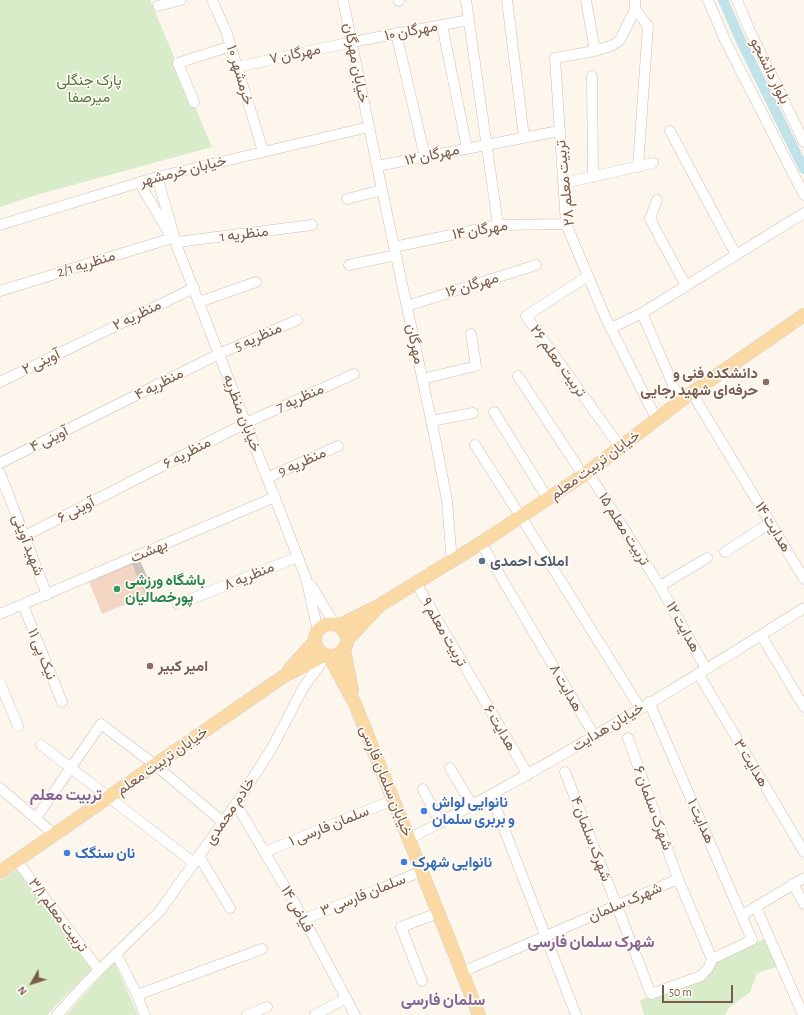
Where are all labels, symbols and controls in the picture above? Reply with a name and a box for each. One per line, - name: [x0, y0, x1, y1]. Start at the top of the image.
- street label: مهرگان ۱۰: [383, 17, 439, 45]
- street label: خیابان مهرگان: [339, 22, 373, 104]
- street label: بلوار دانشجو: [746, 35, 794, 107]
- street label: مهرگان ۷: [268, 40, 322, 68]
- street label: خرمشهر ۱۰: [222, 43, 258, 107]
- park label: پارک جنگلی میرصفا: [56, 71, 122, 106]
- street label: تربیت معلم ۲۸: [552, 139, 578, 227]
- street label: مهرگان ۱۲: [403, 140, 461, 170]
- street label: خیابان خرمشهر: [138, 152, 228, 190]
- street label: مهرگان ۱۴: [451, 216, 509, 244]
- street label: منظریه 1: [219, 222, 269, 246]
- street label: منظریه 2/1: [55, 247, 117, 281]
- street label: مهرگان ۱۶: [443, 268, 501, 302]
- street label: منظریه ۲: [110, 296, 164, 334]
- street label: منظریه 5: [231, 319, 285, 355]
- street label: تربیت معلم ۲۶: [526, 321, 590, 401]
- street label: مهرگان: [402, 322, 428, 366]
- street label: آوینی ۲: [19, 345, 63, 379]
- street label: منظریه ۴: [132, 364, 186, 404]
- place label: دانشکده فنی و حرفه‌ای شهید رجایی: [640, 364, 758, 399]
- street label: خیابان منظریه: [219, 372, 265, 454]
- marker: دانشکده فنی و حرفه‌ای شهید رجایی: [761, 377, 771, 387]
- street label: منظریه 7: [273, 380, 327, 416]
- street label: آوینی ۴: [27, 422, 71, 456]
- street label: خیابان تربیت معلم: [546, 426, 644, 504]
- street label: منظریه ۶: [160, 433, 214, 473]
- street label: منظریه 9: [275, 443, 329, 481]
- street label: تربیت معلم ۱۵: [594, 489, 654, 569]
- street label: آوینی ۶: [54, 493, 98, 527]
- street label: هدایت ۱۴: [751, 498, 795, 556]
- street label: شهید آوینی: [8, 512, 48, 578]
- street label: بهشت: [128, 535, 170, 567]
- place label: املاک احمدی: [490, 552, 569, 570]
- marker: املاک احمدی: [477, 556, 487, 566]
- street label: منظریه ۸: [221, 558, 277, 594]
- place label: باشگاه ورزشی پورخصالیان: [125, 571, 205, 606]
- marker: باشگاه ورزشی پورخصالیان: [112, 584, 122, 594]
- street label: تربیت معلم ۹: [417, 594, 471, 670]
- street label: هدایت ۱۲: [662, 599, 704, 655]
- street label: نیک پی ۱۱: [24, 626, 60, 682]
- place label: امیر کبیر: [158, 657, 208, 675]
- marker: امیر کبیر: [145, 661, 155, 671]
- street label: هدایت ۸: [545, 661, 587, 715]
- street label: خیابان هدایت: [569, 698, 647, 756]
- street label: هدایت ۶: [480, 702, 520, 754]
- street label: خیابان تربیت معلم: [113, 723, 211, 799]
- street label: خیابان سلمان فارسی: [355, 723, 417, 839]
- street label: هدایت ۳: [730, 736, 772, 790]
- street label: شهرک سلمان ۶: [629, 763, 677, 853]
- street label: خادم محمدی: [201, 774, 259, 848]
- district label: تربیت معلم: [30, 785, 102, 805]
- place label: نانوایی لواش و بربری سلمان: [432, 793, 515, 828]
- street label: شهرک سلمان ۴: [567, 794, 615, 884]
- street label: هدایت ۱: [683, 796, 719, 846]
- street label: سلمان فارسی ۱: [286, 802, 372, 850]
- marker: نانوایی لواش و بربری سلمان: [419, 806, 429, 816]
- place label: نان سنگک: [75, 844, 135, 862]
- marker: نان سنگک: [62, 848, 72, 858]
- place label: نانوایی شهرک: [412, 853, 492, 871]
- marker: نانوایی شهرک: [399, 857, 409, 867]
- street label: سلمان فارسی ۳: [318, 870, 408, 920]
- street label: تربیت معلم ۳/۱: [24, 874, 92, 956]
- street label: شهرک سلمان: [585, 878, 665, 926]
- street label: فیاض ۱۴: [277, 883, 317, 935]
- district label: شهرک سلمان فارسی: [527, 932, 655, 952]
- north arrow: [12, 963, 52, 1003]
- scale bar: [664, 977, 735, 1003]
- text: N: [16, 984, 29, 997]
- text: 50 m: [669, 986, 692, 998]
- district label: سلمان فارسی: [401, 990, 485, 1010]

